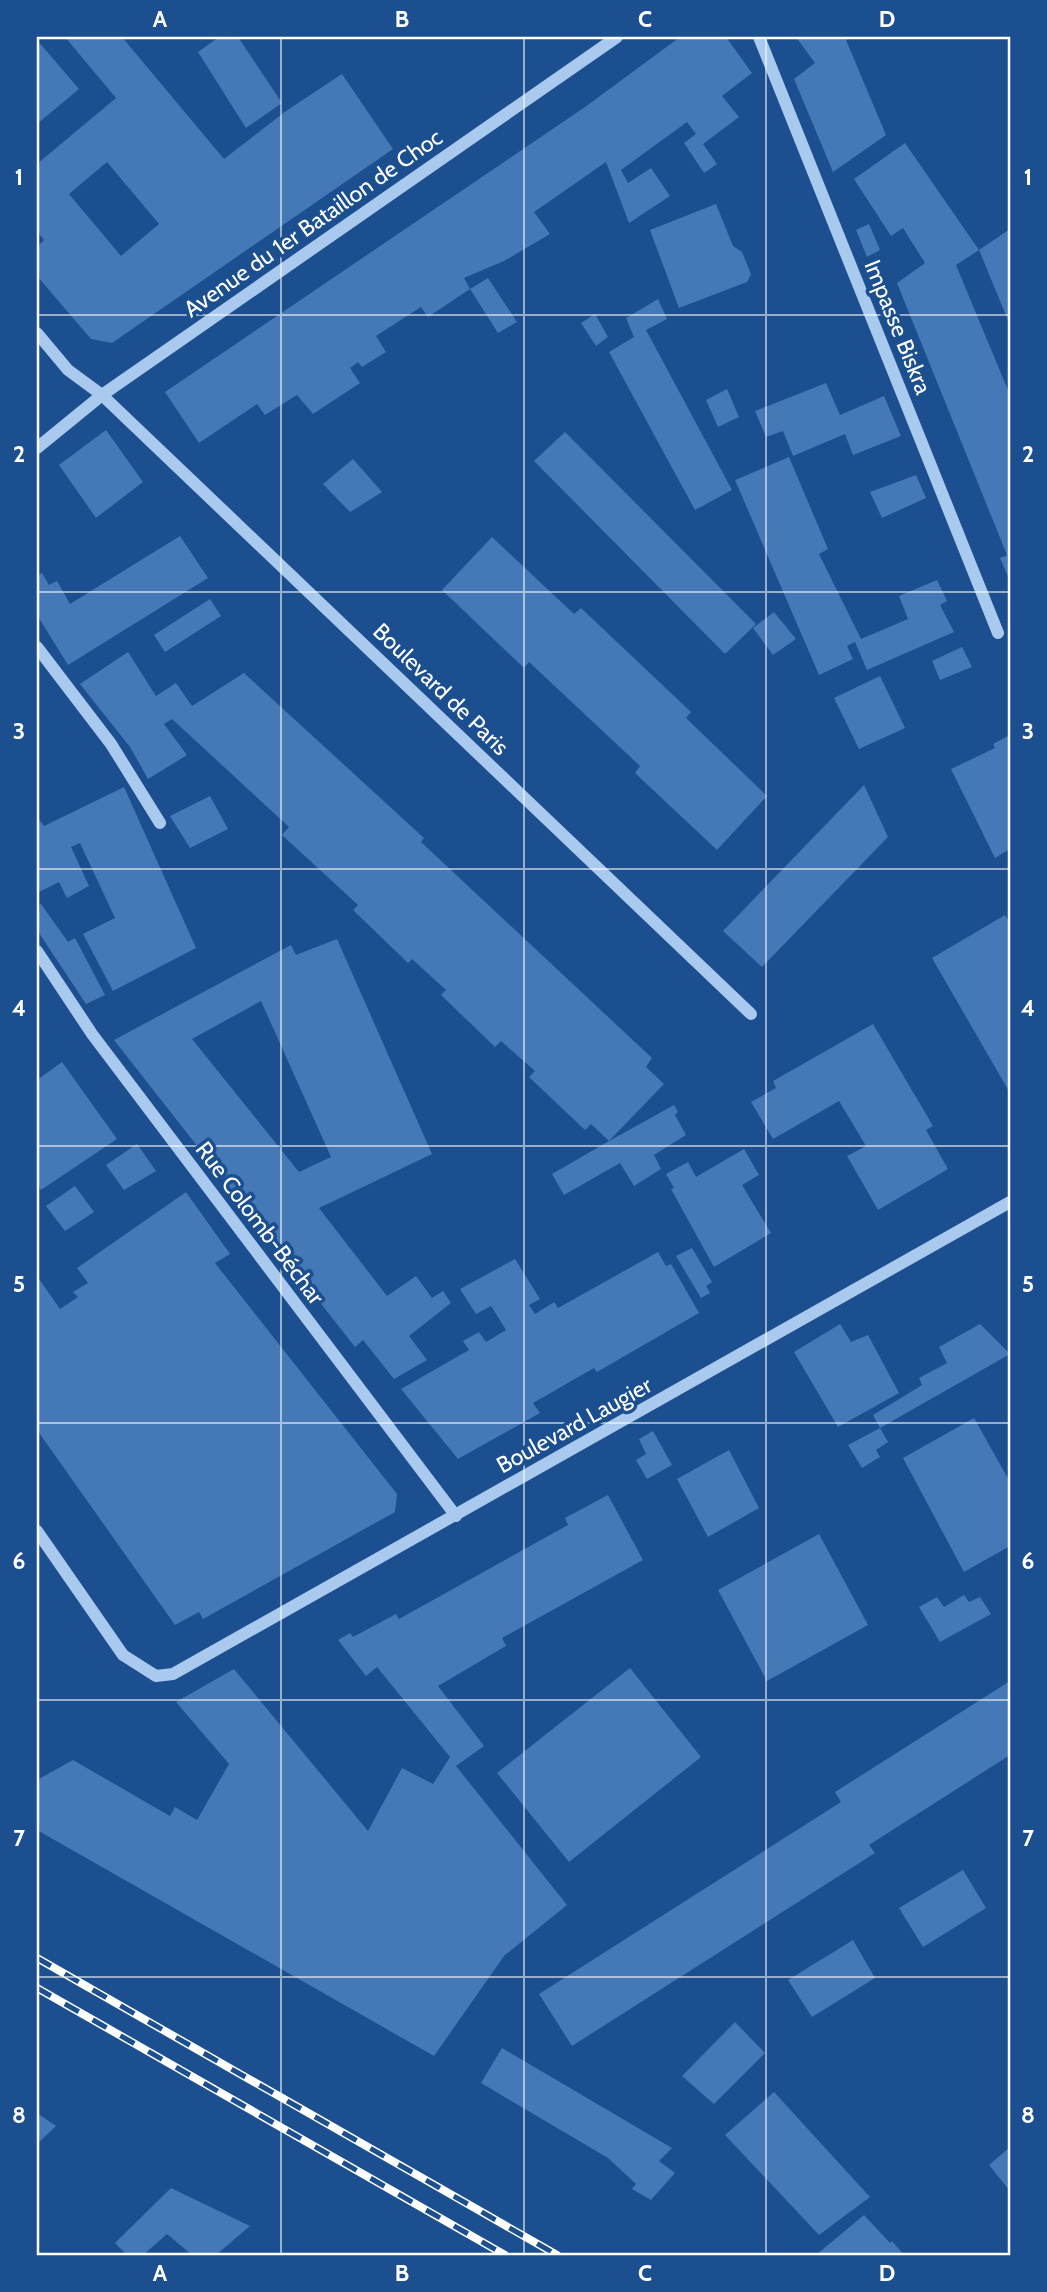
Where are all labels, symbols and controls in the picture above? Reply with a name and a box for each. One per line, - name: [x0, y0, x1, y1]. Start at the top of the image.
- text: A: [153, 5, 168, 33]
- text: B: [395, 5, 409, 33]
- text: C: [638, 5, 652, 33]
- text: D: [879, 5, 895, 33]
- street label: Avenue du 1er Bataillon de Choc: [178, 123, 448, 323]
- text: 1: [15, 163, 23, 191]
- text: 1: [1024, 163, 1032, 191]
- street label: Impasse Biskra: [858, 256, 938, 398]
- text: 2: [13, 440, 25, 468]
- text: 2: [1022, 440, 1034, 468]
- street label: Boulevard de Paris: [367, 617, 515, 761]
- text: 3: [13, 717, 25, 745]
- text: 3: [1022, 717, 1034, 745]
- text: 4: [12, 994, 26, 1022]
- text: 4: [1021, 994, 1035, 1022]
- street label: Rue Colomb-Béchar: [190, 1136, 331, 1310]
- text: 5: [13, 1270, 25, 1298]
- text: 5: [1022, 1270, 1034, 1298]
- street label: Boulevard Laugier: [492, 1370, 657, 1479]
- text: 6: [13, 1547, 25, 1575]
- text: 6: [1022, 1547, 1034, 1575]
- text: 7: [13, 1824, 25, 1852]
- text: 7: [1022, 1824, 1034, 1852]
- text: 8: [12, 2101, 26, 2129]
- text: 8: [1021, 2101, 1035, 2129]
- text: A: [153, 2259, 168, 2287]
- text: B: [395, 2259, 409, 2287]
- text: C: [638, 2259, 652, 2287]
- text: D: [879, 2259, 895, 2287]

